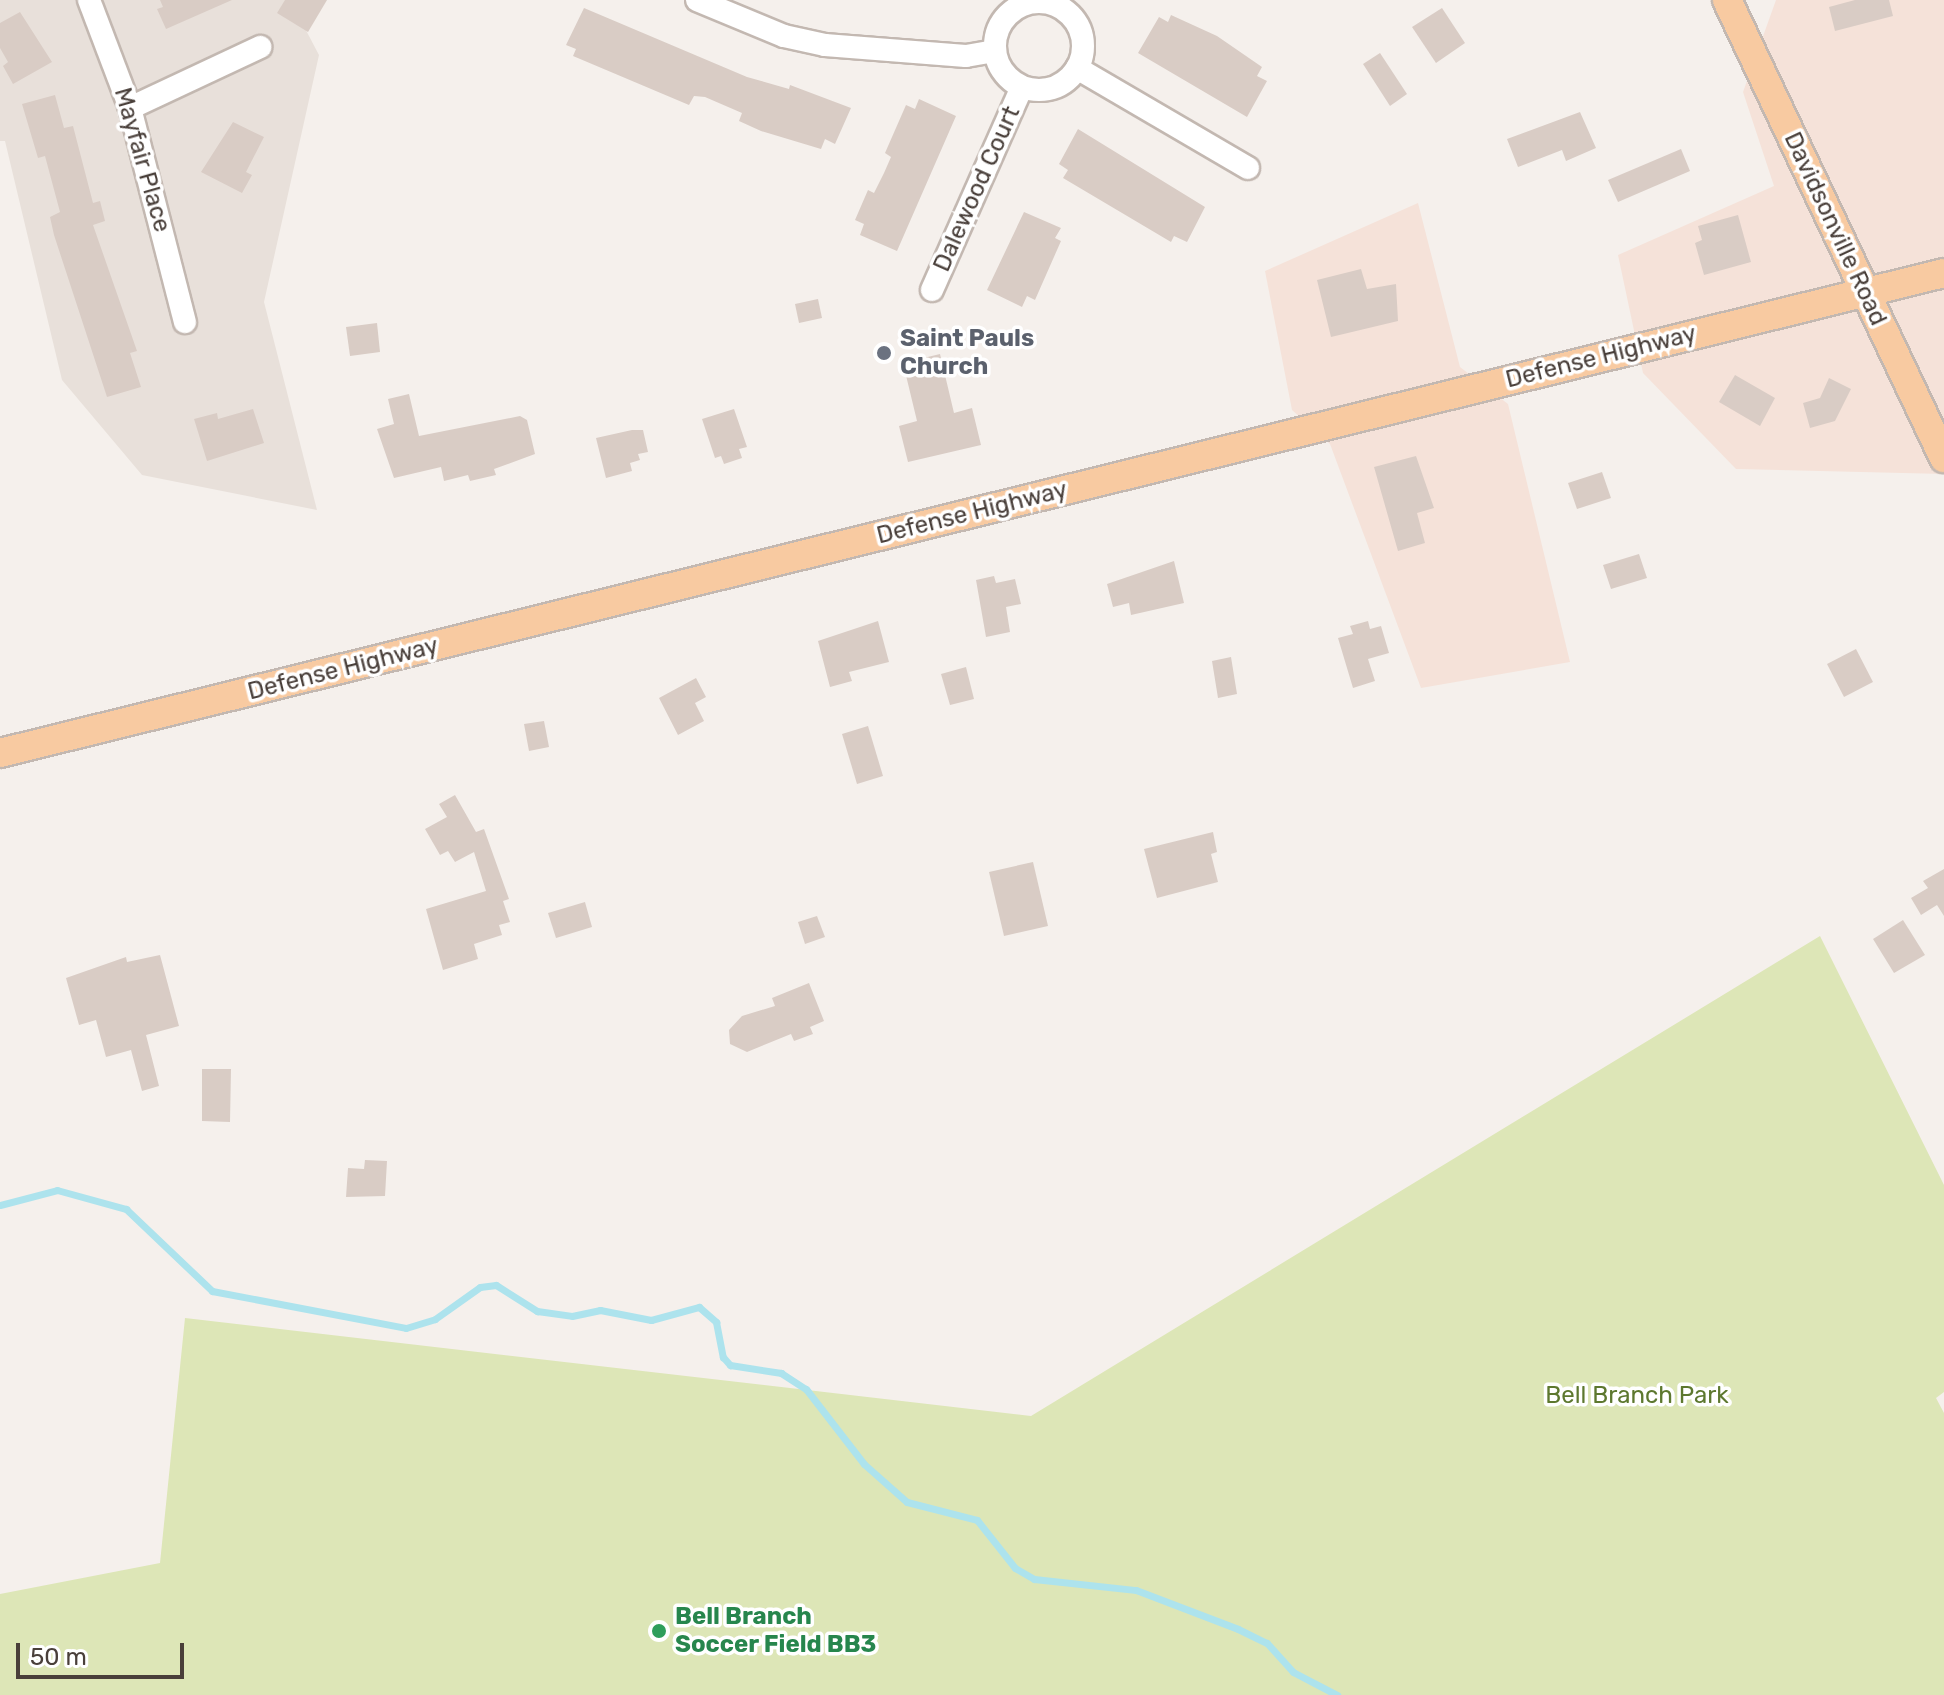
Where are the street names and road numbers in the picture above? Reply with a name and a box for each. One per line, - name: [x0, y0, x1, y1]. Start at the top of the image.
- street label: Mayfair Place: [108, 84, 176, 236]
- street label: Dalewood Court: [928, 102, 1026, 276]
- street label: Davidsonville Road: [1778, 128, 1892, 330]
- street label: Defense Highway: [1503, 319, 1699, 395]
- street label: Defense Highway: [874, 475, 1070, 551]
- street label: Defense Highway: [245, 631, 441, 707]

